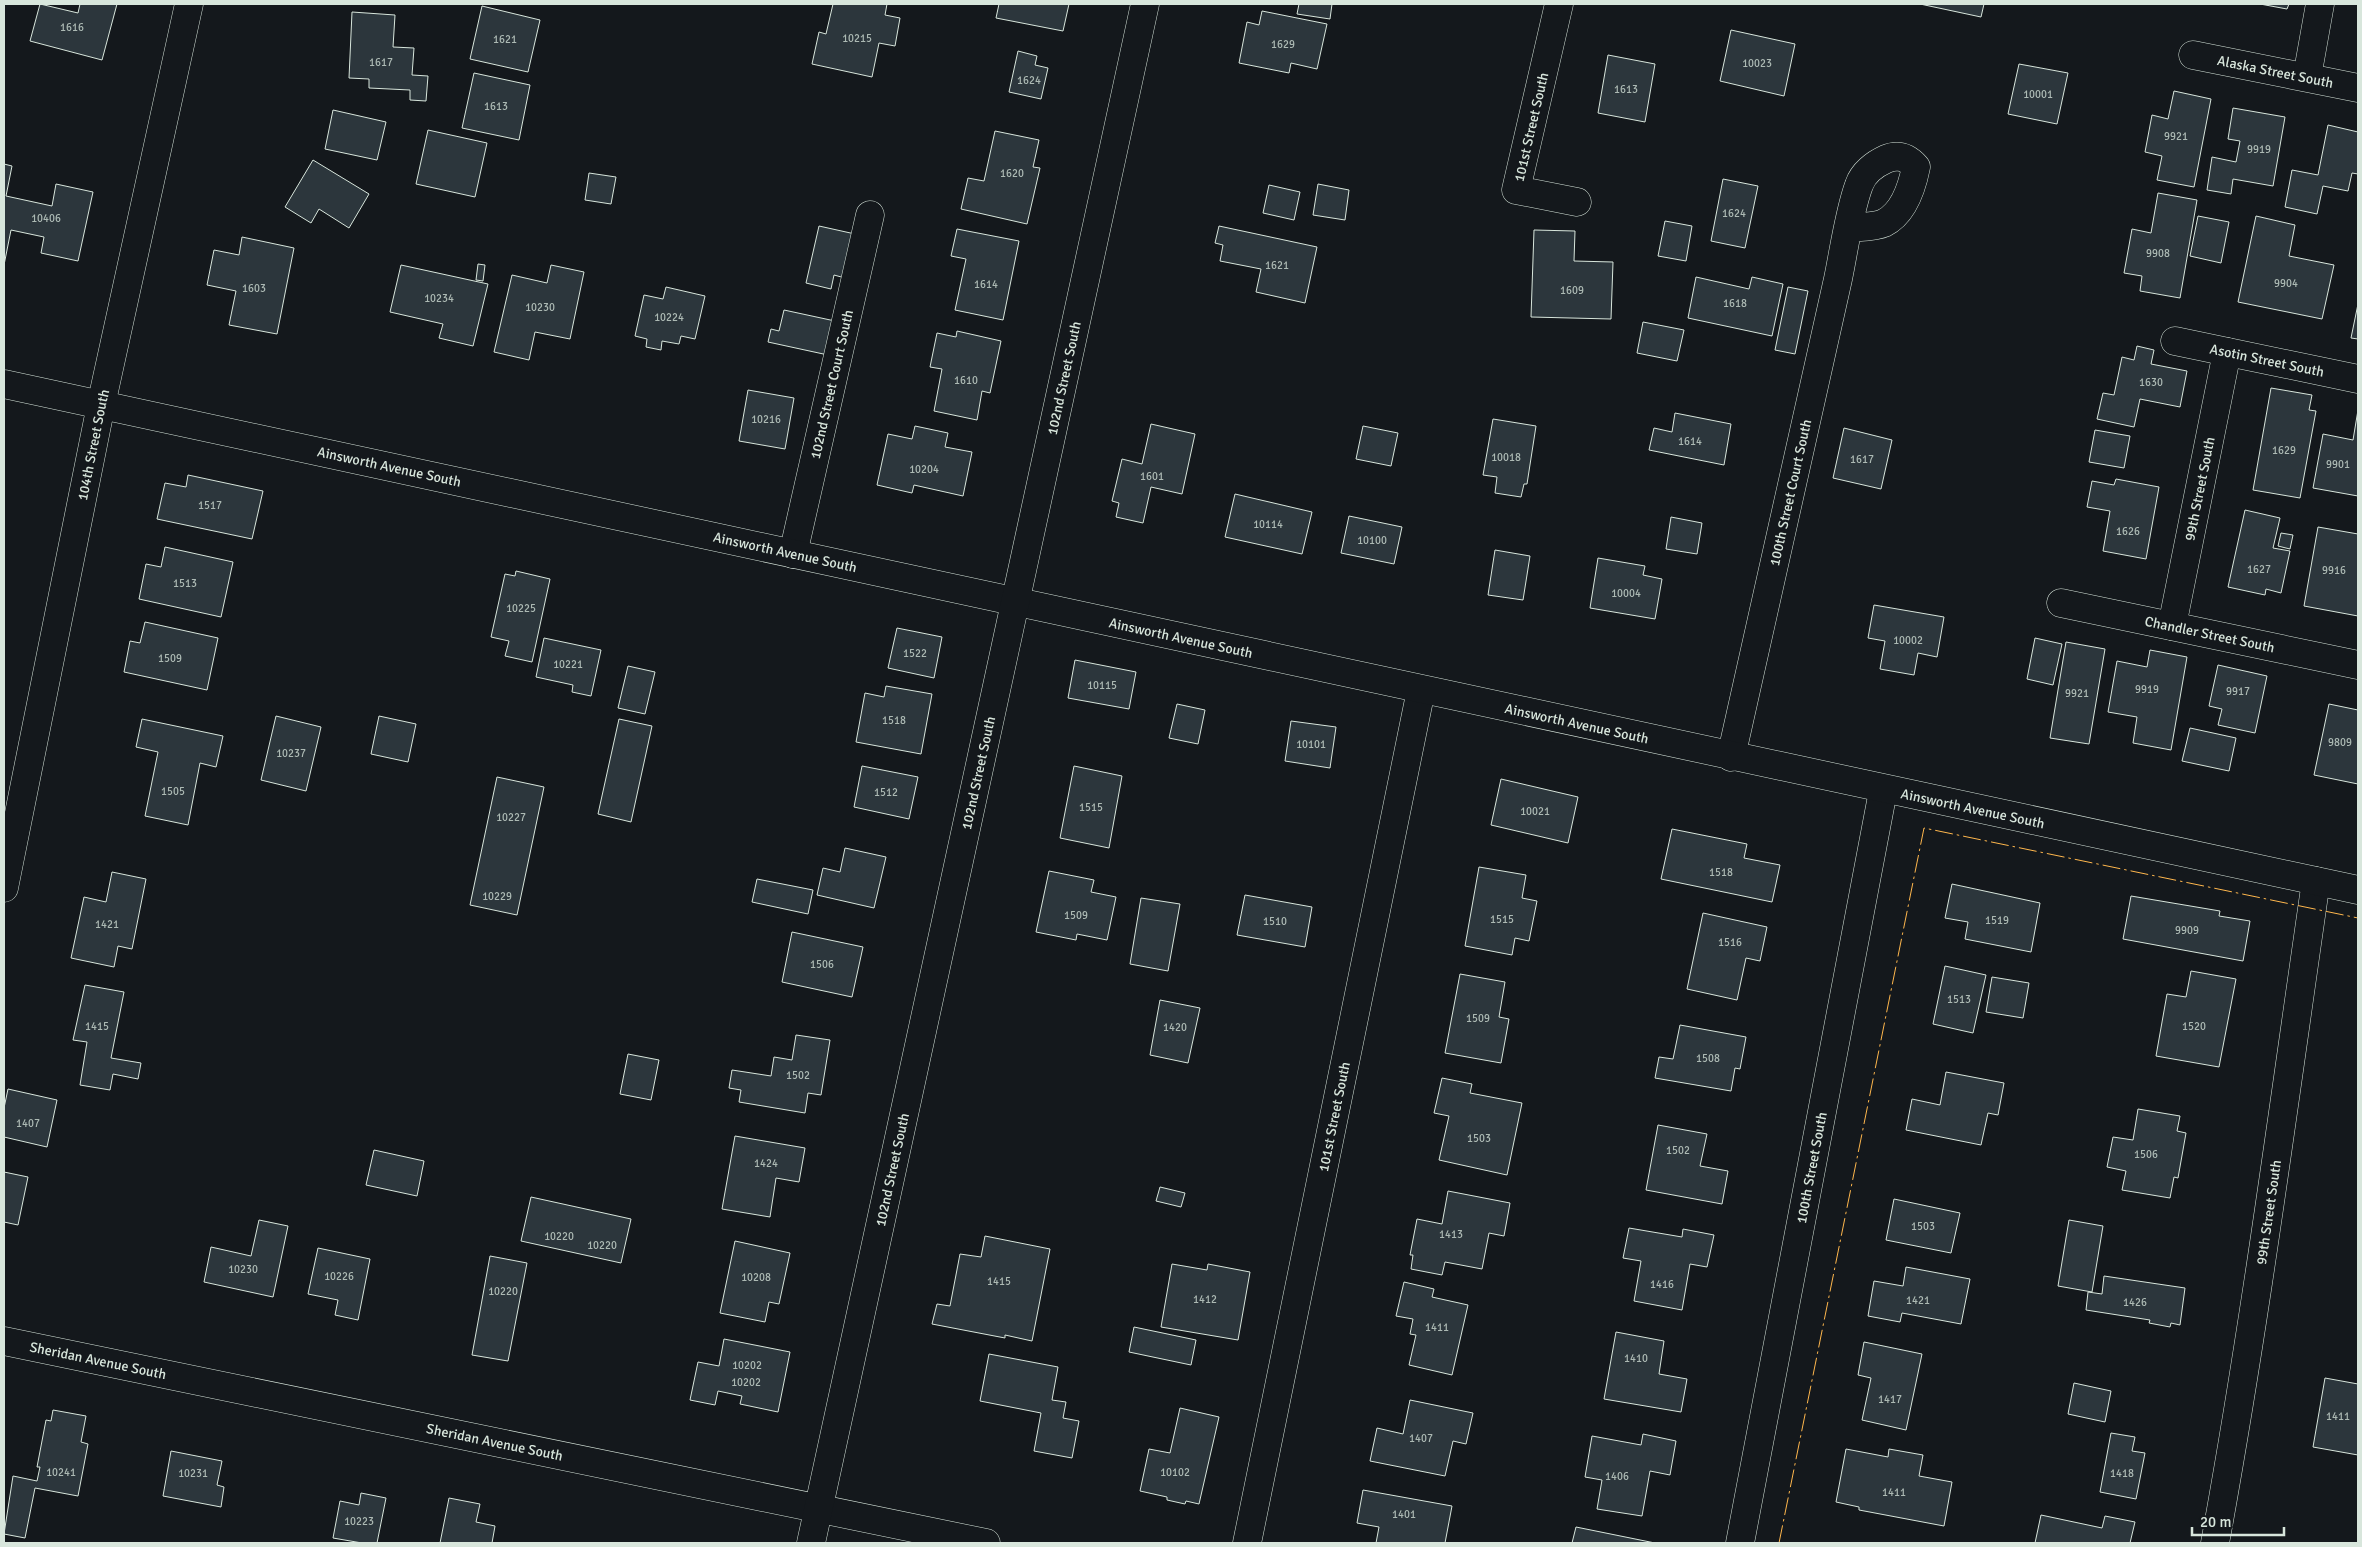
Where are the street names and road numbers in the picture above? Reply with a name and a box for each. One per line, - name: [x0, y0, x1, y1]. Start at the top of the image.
- street label: Alaska Street South: [2216, 52, 2335, 92]
- street label: 101st Street South: [1511, 71, 1552, 183]
- street label: 102nd Street Court South: [807, 308, 857, 461]
- street label: 102nd Street South: [1044, 320, 1085, 437]
- street label: Asotin Street South: [2208, 340, 2326, 381]
- street label: 104th Street South: [74, 388, 113, 502]
- street label: 100th Street Court South: [1766, 418, 1815, 568]
- street label: 99th Street South: [2181, 435, 2219, 542]
- street label: Ainsworth Avenue South: [316, 443, 463, 491]
- street label: Ainsworth Avenue South: [712, 529, 858, 576]
- street label: Chandler Street South: [2143, 613, 2276, 656]
- street label: Ainsworth Avenue South: [1107, 614, 1254, 662]
- street label: Ainsworth Avenue South: [1503, 700, 1650, 748]
- street label: 102nd Street South: [958, 715, 999, 831]
- street label: Ainsworth Avenue South: [1899, 785, 2046, 832]
- street label: 101st Street South: [1315, 1060, 1354, 1173]
- street label: 102nd Street South: [872, 1111, 913, 1228]
- street label: 100th Street South: [1793, 1111, 1831, 1225]
- street label: 99th Street South: [2253, 1159, 2285, 1266]
- street label: Sheridan Avenue South: [28, 1338, 168, 1383]
- street label: Sheridan Avenue South: [425, 1420, 564, 1465]

